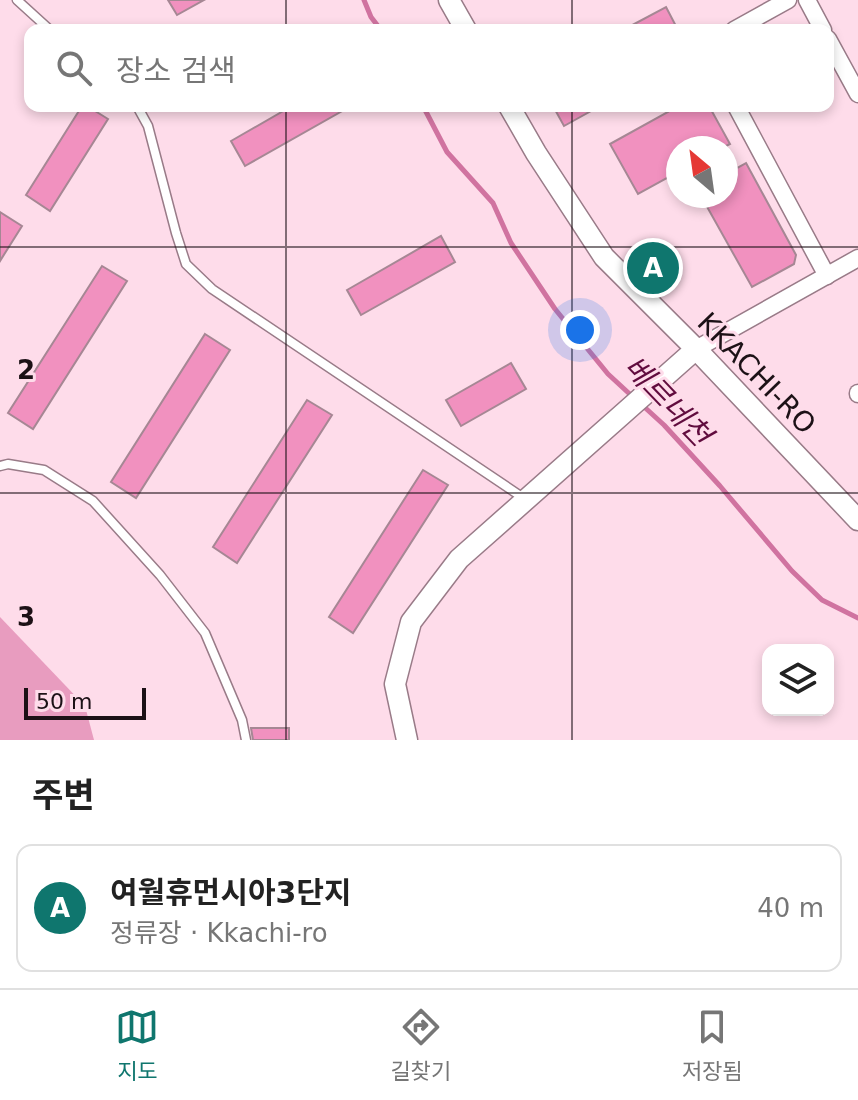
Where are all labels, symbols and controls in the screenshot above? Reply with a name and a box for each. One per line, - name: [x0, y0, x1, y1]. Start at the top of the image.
- search box: [24, 24, 834, 112]
- icon: search: [52, 46, 96, 90]
- text: 장소 검색: [116, 53, 236, 88]
- north arrow: [666, 136, 738, 208]
- pin: A: [627, 238, 679, 298]
- street label: KKACHI-RO: [691, 306, 822, 441]
- your location: [560, 310, 600, 350]
- water label: 베르네천: [616, 349, 721, 455]
- text: 2: [17, 355, 35, 385]
- text: 3: [17, 602, 35, 632]
- map controls: [762, 644, 834, 716]
- button: layers: [762, 644, 834, 716]
- scale bar: [24, 684, 146, 720]
- text: 50 m: [36, 689, 92, 714]
- text: 주변: [32, 775, 95, 815]
- text: 여월휴먼시아3단지: [110, 875, 352, 910]
- text: A: [50, 893, 70, 923]
- text: 40 m: [757, 893, 824, 923]
- text: 정류장 · Kkachi-ro: [110, 918, 328, 948]
- tab: 지도: [115, 1005, 159, 1085]
- tab: 길찾기: [390, 1005, 451, 1085]
- tab: 저장됨: [682, 1005, 743, 1085]

